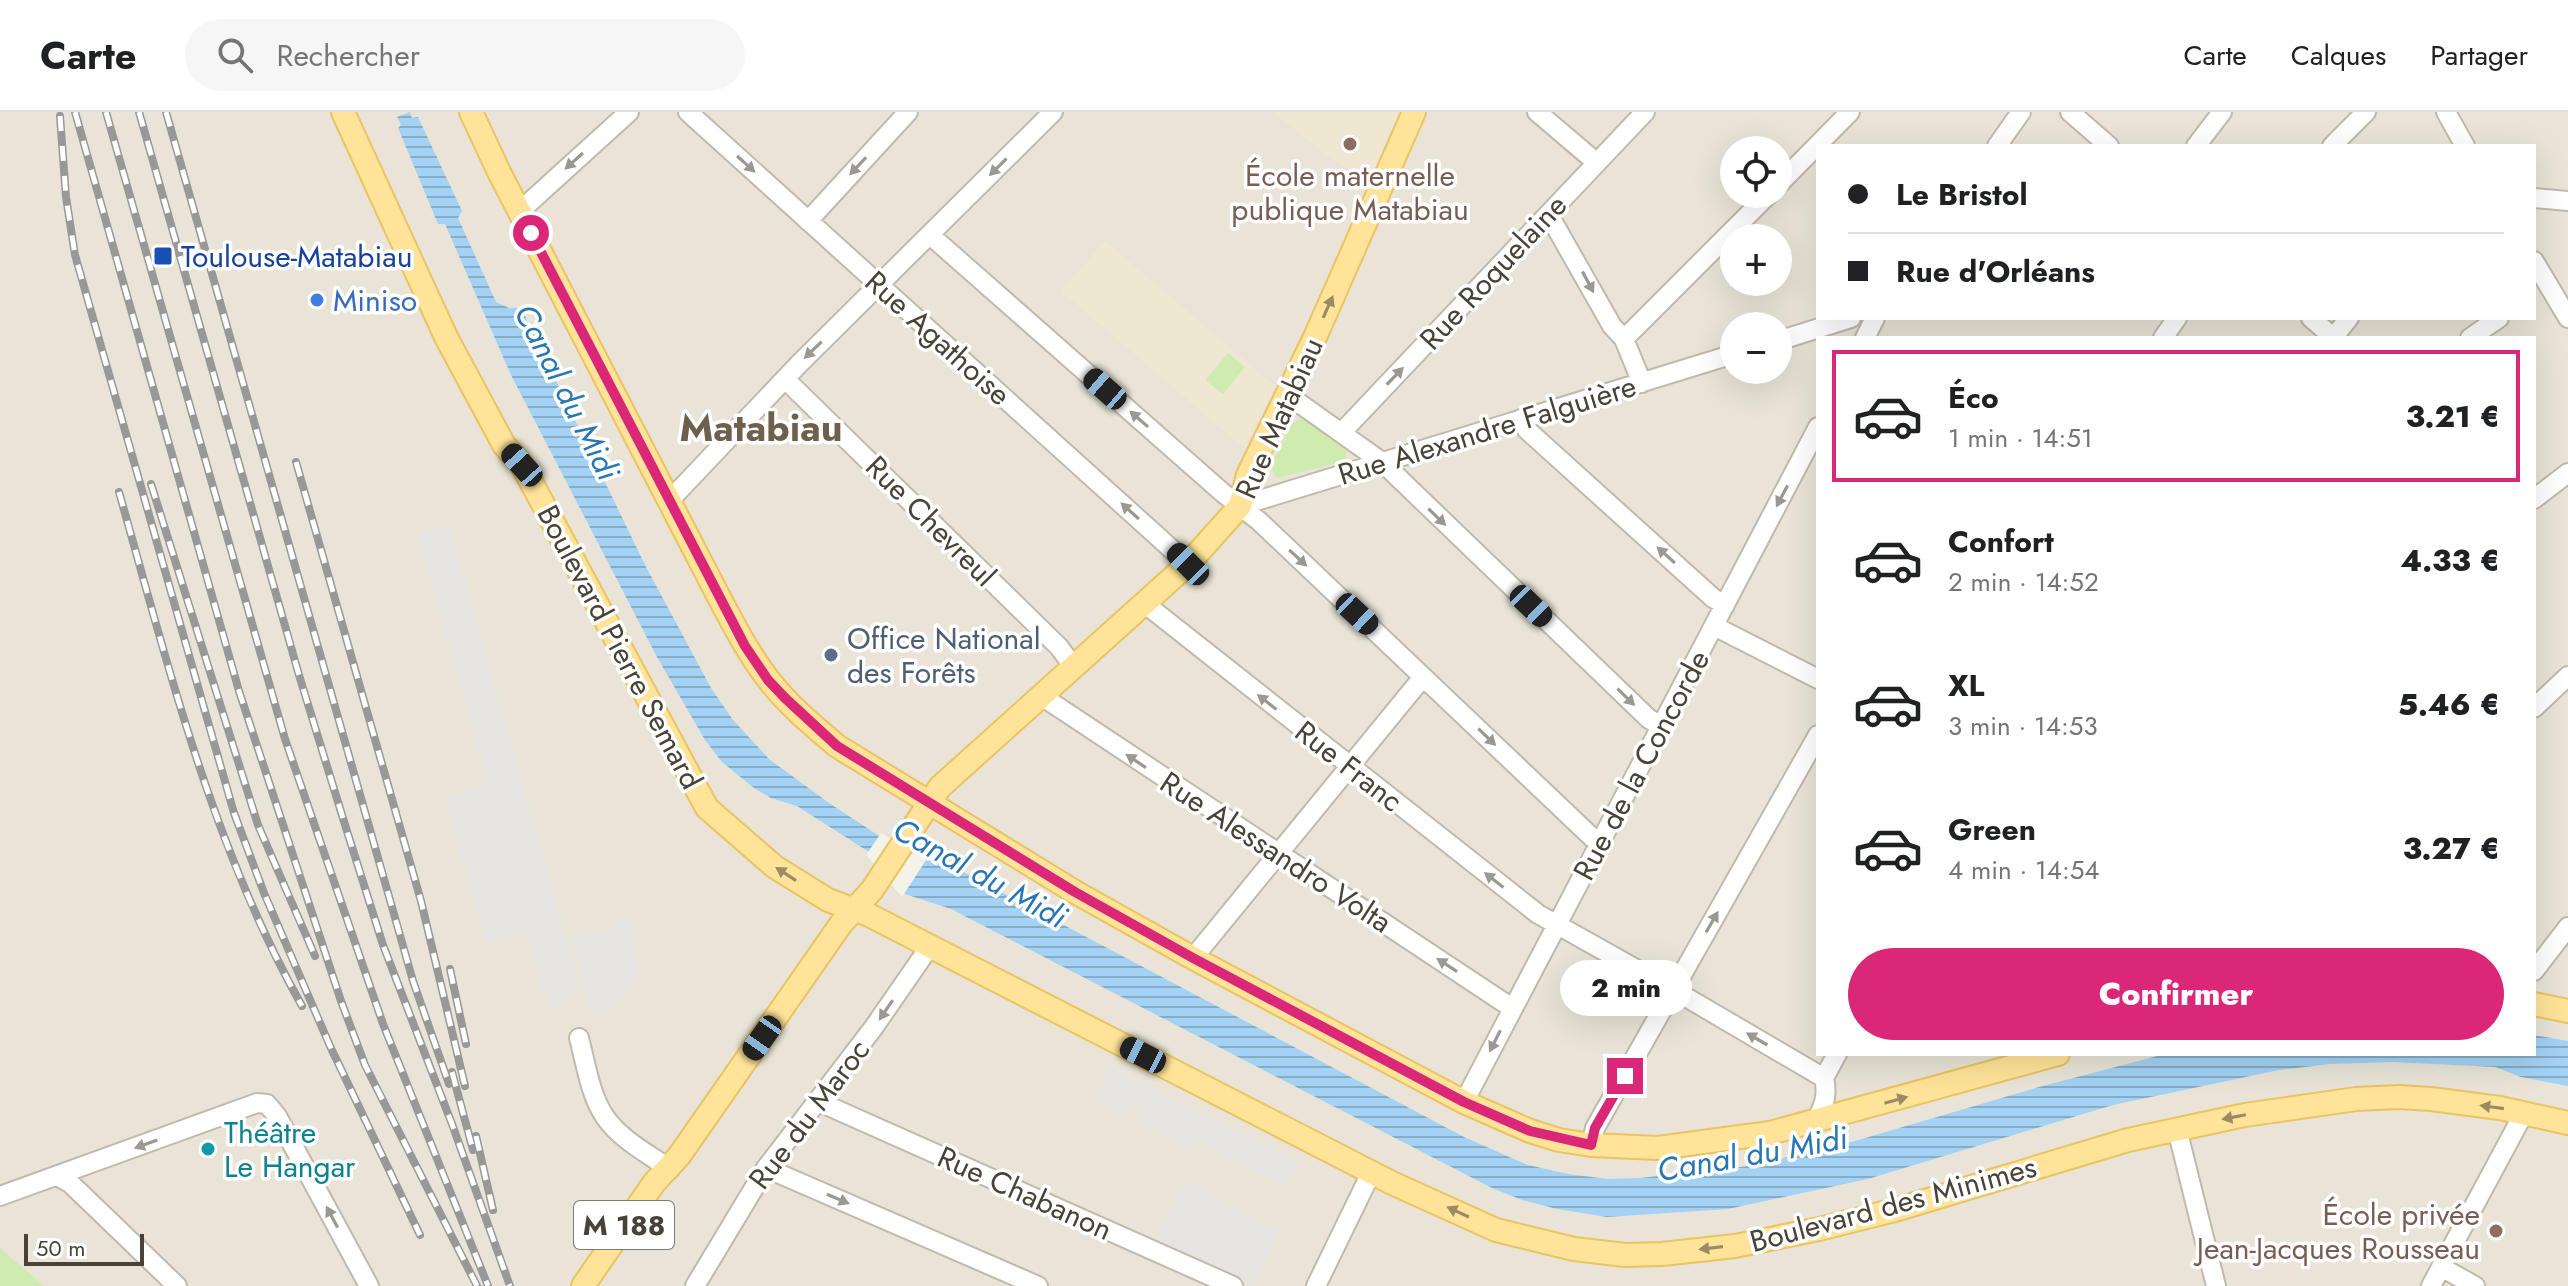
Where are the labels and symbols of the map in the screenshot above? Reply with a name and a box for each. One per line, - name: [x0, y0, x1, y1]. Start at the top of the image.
- marker: École maternelle publique Matabiau: [1341, 135, 1359, 153]
- one-way arrow: [565, 152, 584, 170]
- place label: École maternelle publique Matabiau: [1231, 154, 1469, 231]
- one-way arrow: [736, 155, 755, 173]
- one-way arrow: [850, 157, 868, 176]
- one-way arrow: [989, 157, 1008, 176]
- street label: Rue Roquelaine: [1409, 185, 1577, 359]
- route start: [513, 215, 549, 251]
- place label: Toulouse-Matabiau: [181, 235, 412, 278]
- marker: Toulouse-Matabiau: [152, 245, 174, 267]
- street label: Rue Agathoise: [856, 261, 1020, 415]
- one-way arrow: [1581, 271, 1595, 293]
- place label: Miniso: [333, 279, 417, 322]
- marker: Miniso: [308, 291, 326, 309]
- water label: Canal du Midi: [503, 296, 632, 489]
- one-way arrow: [1322, 296, 1335, 319]
- street label: Rue Matabiau: [1224, 330, 1334, 506]
- one-way arrow: [804, 340, 823, 359]
- car: [1079, 364, 1131, 414]
- street label: Rue Alexandre Falguière: [1333, 364, 1641, 496]
- one-way arrow: [1386, 367, 1404, 386]
- district label: Matabiau: [679, 400, 843, 455]
- one-way arrow: [1129, 410, 1148, 428]
- car: [497, 439, 547, 491]
- street label: Rue Chevreul: [856, 446, 1006, 596]
- one-way arrow: [1775, 485, 1788, 508]
- street label: Boulevard Pierre Semard: [527, 497, 713, 797]
- one-way arrow: [1121, 503, 1140, 521]
- one-way arrow: [1428, 508, 1447, 526]
- car: [1163, 539, 1213, 589]
- one-way arrow: [1656, 546, 1675, 564]
- one-way arrow: [1289, 549, 1308, 567]
- car: [1505, 581, 1557, 631]
- car: [1331, 589, 1383, 639]
- place label: Office National des Forêts: [847, 617, 1041, 694]
- street label: Rue de la Concorde: [1562, 642, 1720, 888]
- marker: Office National des Forêts: [822, 646, 840, 664]
- one-way arrow: [1616, 687, 1635, 705]
- one-way arrow: [1257, 695, 1277, 711]
- street label: Rue Franc: [1286, 710, 1412, 822]
- one-way arrow: [1477, 727, 1496, 746]
- one-way arrow: [1126, 753, 1147, 768]
- street label: Rue Alessandro Volta: [1152, 761, 1400, 943]
- water label: Canal du Midi: [885, 806, 1076, 940]
- one-way arrow: [775, 868, 797, 882]
- one-way arrow: [1483, 872, 1504, 889]
- one-way arrow: [1705, 911, 1719, 933]
- one-way arrow: [1436, 958, 1458, 973]
- callout: 2 min: [1559, 960, 1691, 1016]
- one-way arrow: [879, 999, 894, 1020]
- car: [738, 1011, 786, 1065]
- street label: Rue du Maroc: [738, 1030, 880, 1198]
- one-way arrow: [1488, 1030, 1502, 1053]
- one-way arrow: [1746, 1032, 1768, 1046]
- car: [1116, 1033, 1170, 1077]
- route end: [1607, 1058, 1643, 1094]
- one-way arrow: [1884, 1093, 1908, 1106]
- one-way arrow: [2479, 1100, 2504, 1113]
- place label: Théâtre Le Hangar: [224, 1111, 356, 1188]
- one-way arrow: [2221, 1111, 2246, 1124]
- water label: Canal du Midi: [1653, 1114, 1852, 1193]
- street label: Rue Chabanon: [931, 1135, 1119, 1251]
- one-way arrow: [133, 1138, 157, 1151]
- marker: Théâtre Le Hangar: [199, 1140, 217, 1158]
- street label: Boulevard des Minimes: [1745, 1145, 2041, 1263]
- one-way arrow: [826, 1192, 850, 1206]
- place label: École privée Jean-Jacques Rousseau: [2193, 1193, 2480, 1270]
- road number: M 188: [574, 1201, 674, 1249]
- one-way arrow: [1446, 1205, 1469, 1219]
- one-way arrow: [325, 1206, 339, 1229]
- marker: École privée Jean-Jacques Rousseau: [2487, 1222, 2505, 1240]
- scale bar: [24, 1230, 144, 1266]
- one-way arrow: [1698, 1242, 1723, 1255]

